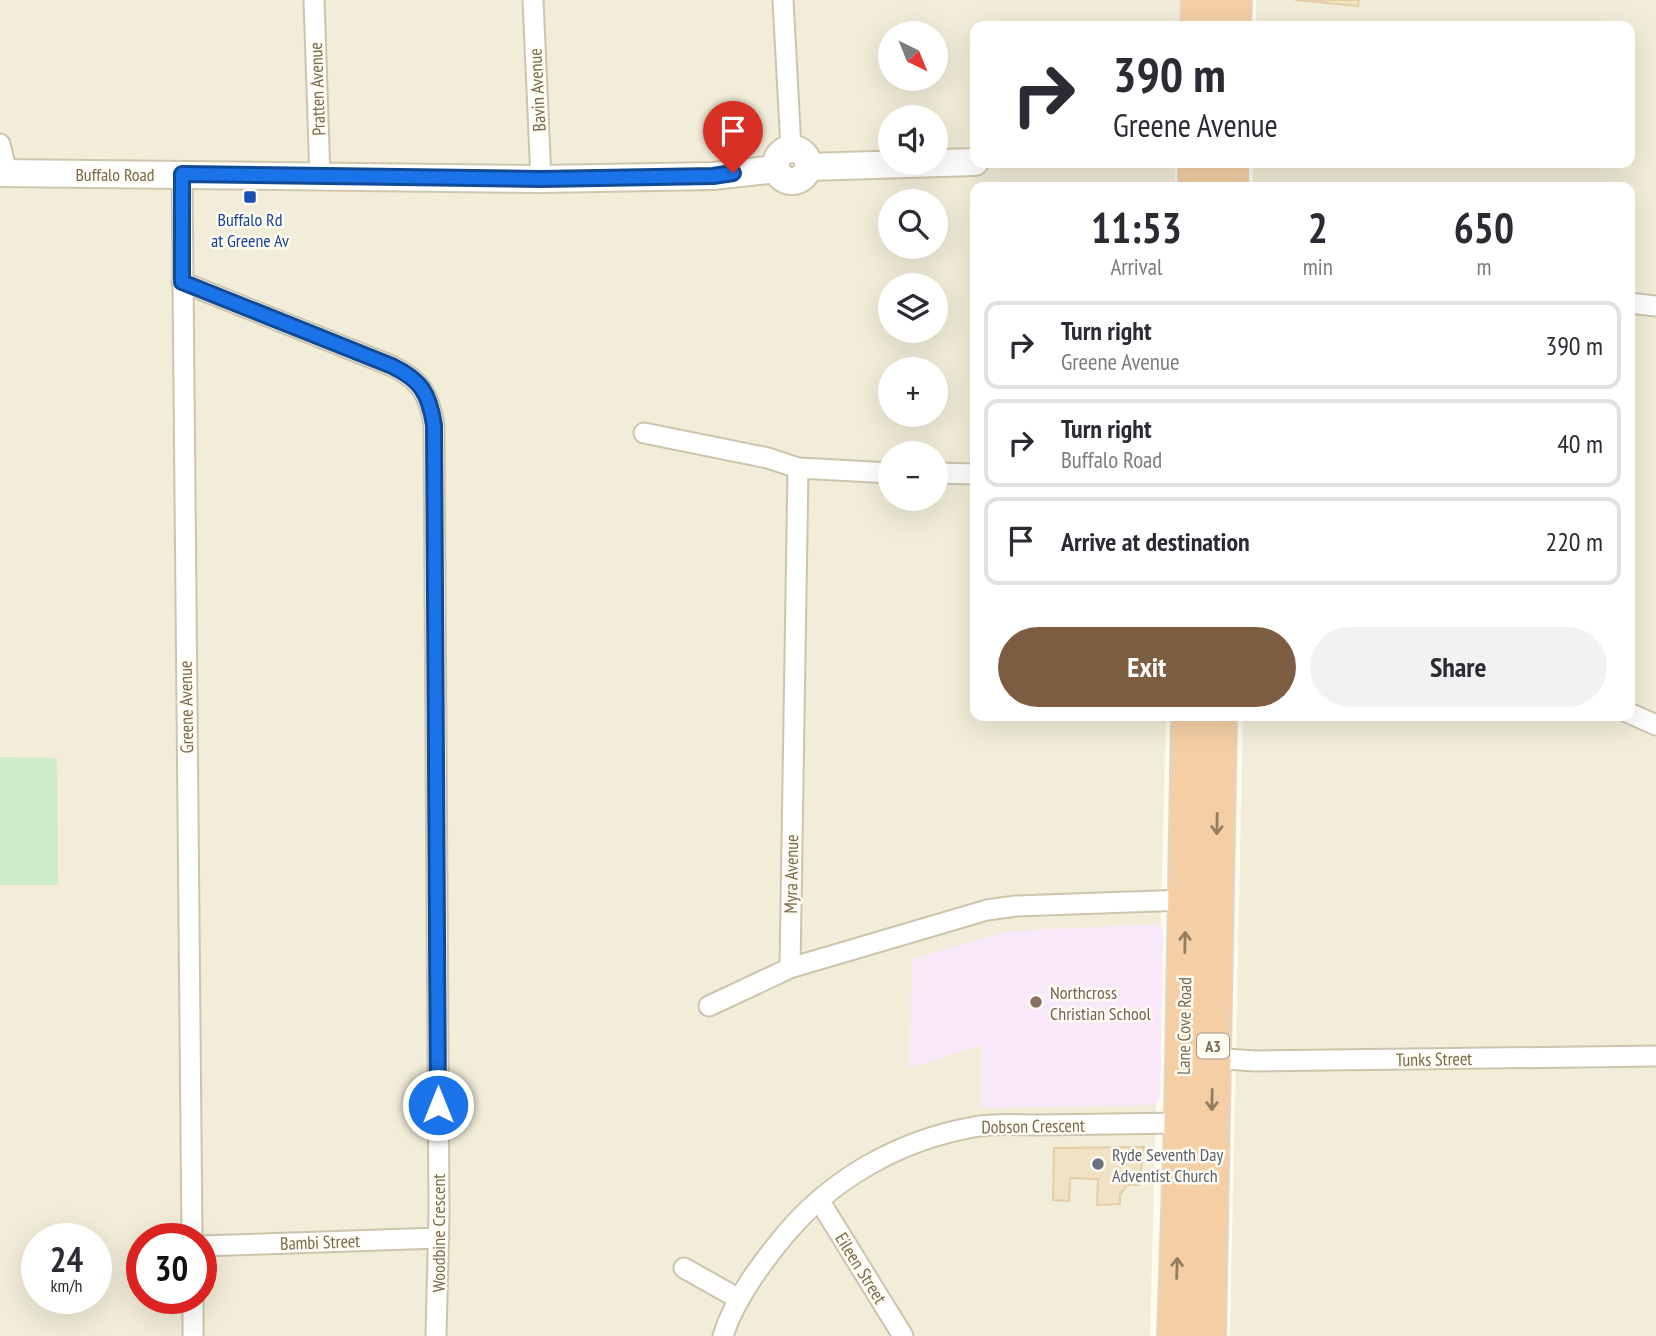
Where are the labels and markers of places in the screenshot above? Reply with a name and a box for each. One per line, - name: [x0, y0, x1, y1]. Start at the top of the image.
- pin: [703, 101, 763, 173]
- marker: Buffalo Rd at Greene Av: [242, 189, 258, 205]
- place label: Buffalo Rd at Greene Av: [211, 208, 289, 252]
- place label: Northcross Christian School: [1050, 981, 1151, 1025]
- marker: Northcross Christian School: [1028, 994, 1044, 1010]
- place label: Ryde Seventh Day Adventist Church: [1112, 1143, 1223, 1187]
- marker: Ryde Seventh Day Adventist Church: [1090, 1156, 1106, 1172]

